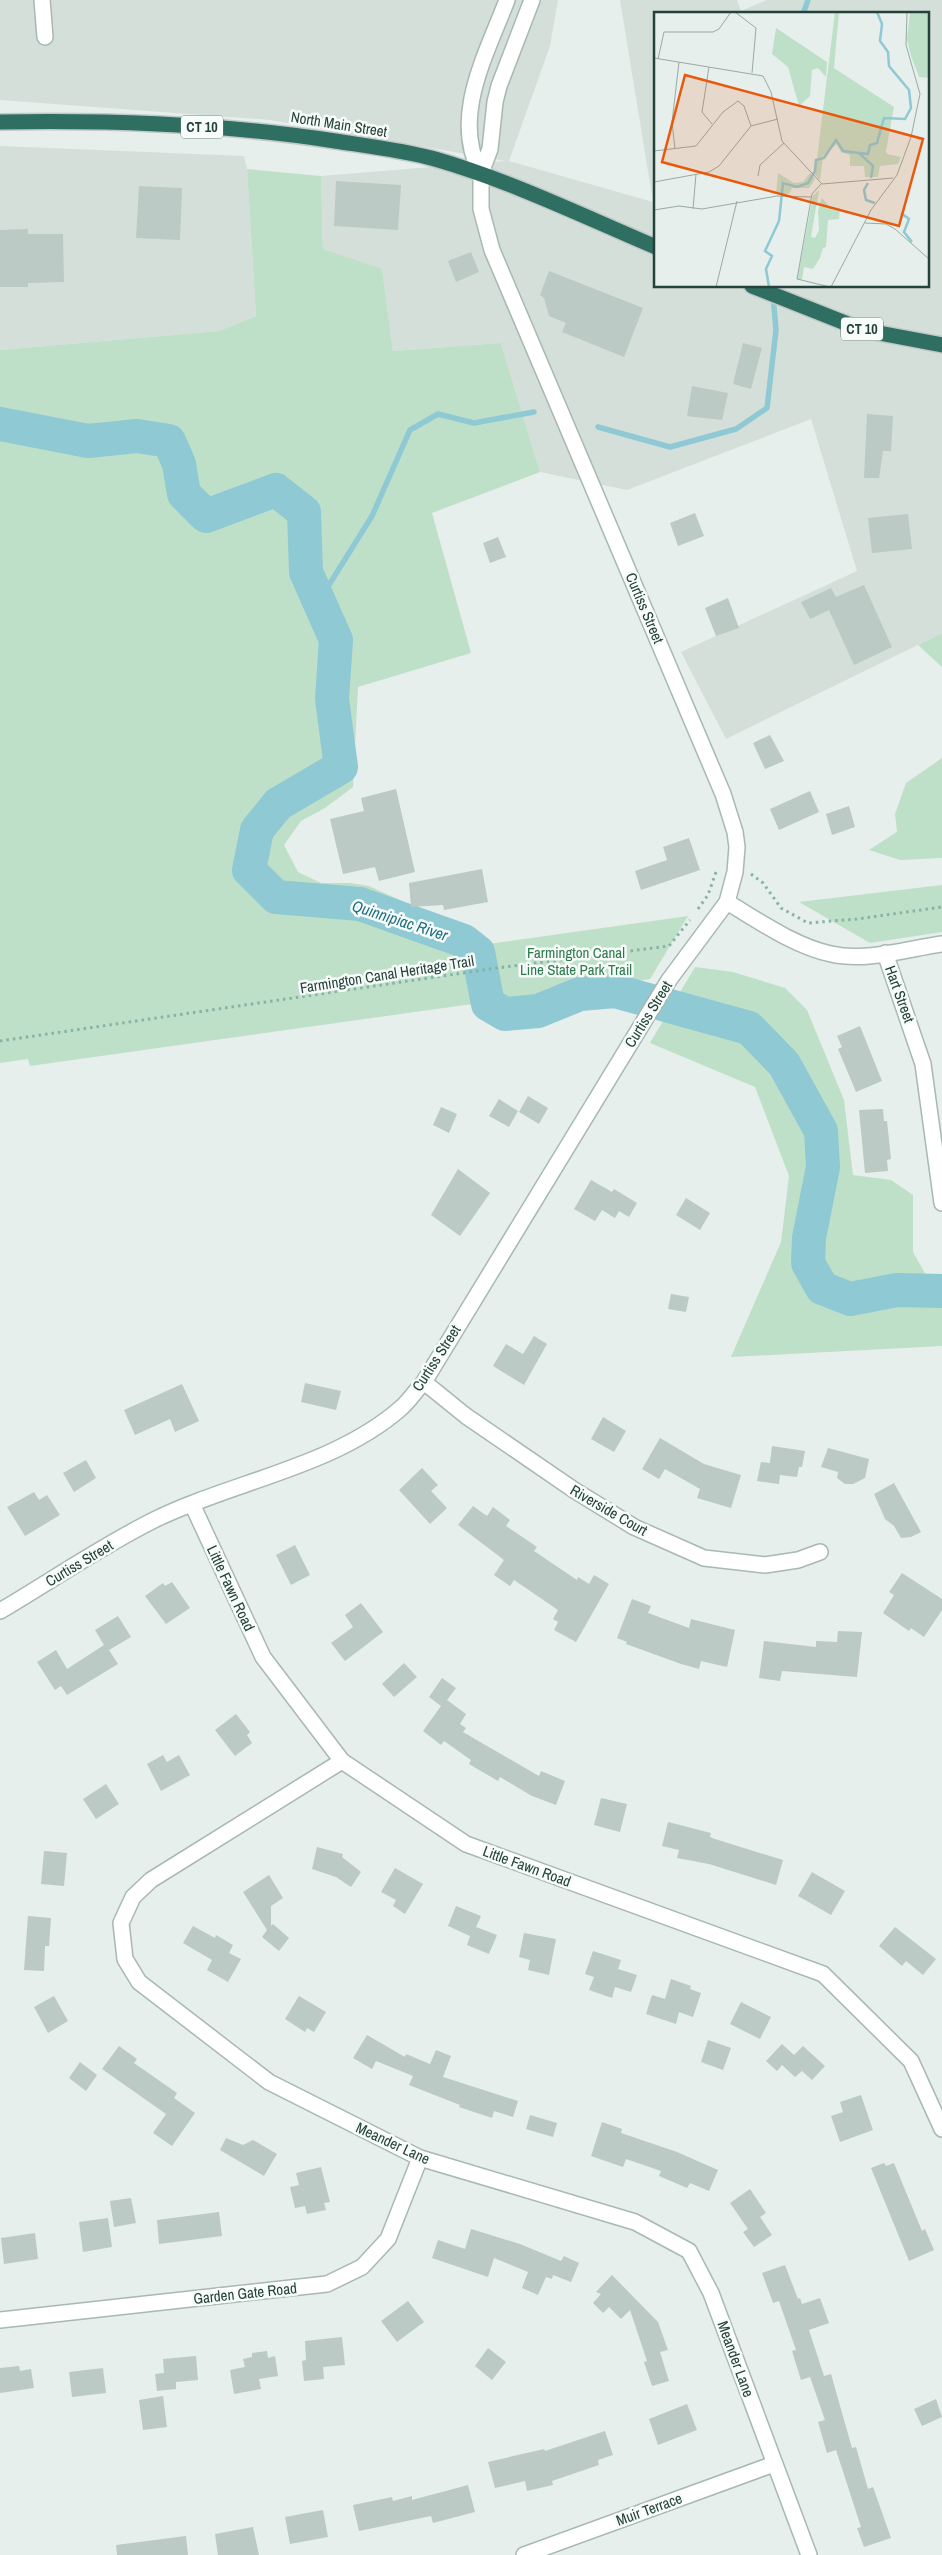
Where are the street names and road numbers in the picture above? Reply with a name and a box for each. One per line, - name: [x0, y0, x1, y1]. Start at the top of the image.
- street label: North Main Street: [289, 106, 389, 142]
- road number: CT 10: [181, 115, 223, 138]
- road number: CT 10: [841, 318, 883, 340]
- street label: Curtiss Street: [621, 569, 670, 647]
- street label: Farmington Canal Heritage Trail: [299, 950, 475, 998]
- street label: Hart Street: [880, 962, 920, 1026]
- street label: Curtiss Street: [619, 976, 677, 1051]
- street label: Curtiss Street: [407, 1320, 466, 1395]
- street label: Riverside Court: [566, 1479, 652, 1541]
- street label: Curtiss Street: [41, 1534, 117, 1591]
- street label: Little Fawn Road: [202, 1542, 260, 1634]
- street label: Little Fawn Road: [480, 1840, 574, 1892]
- street label: Meander Lane: [353, 2117, 434, 2169]
- street label: Garden Gate Road: [192, 2277, 298, 2309]
- street label: Meander Lane: [713, 2318, 759, 2400]
- street label: Muir Terrace: [613, 2487, 685, 2531]

